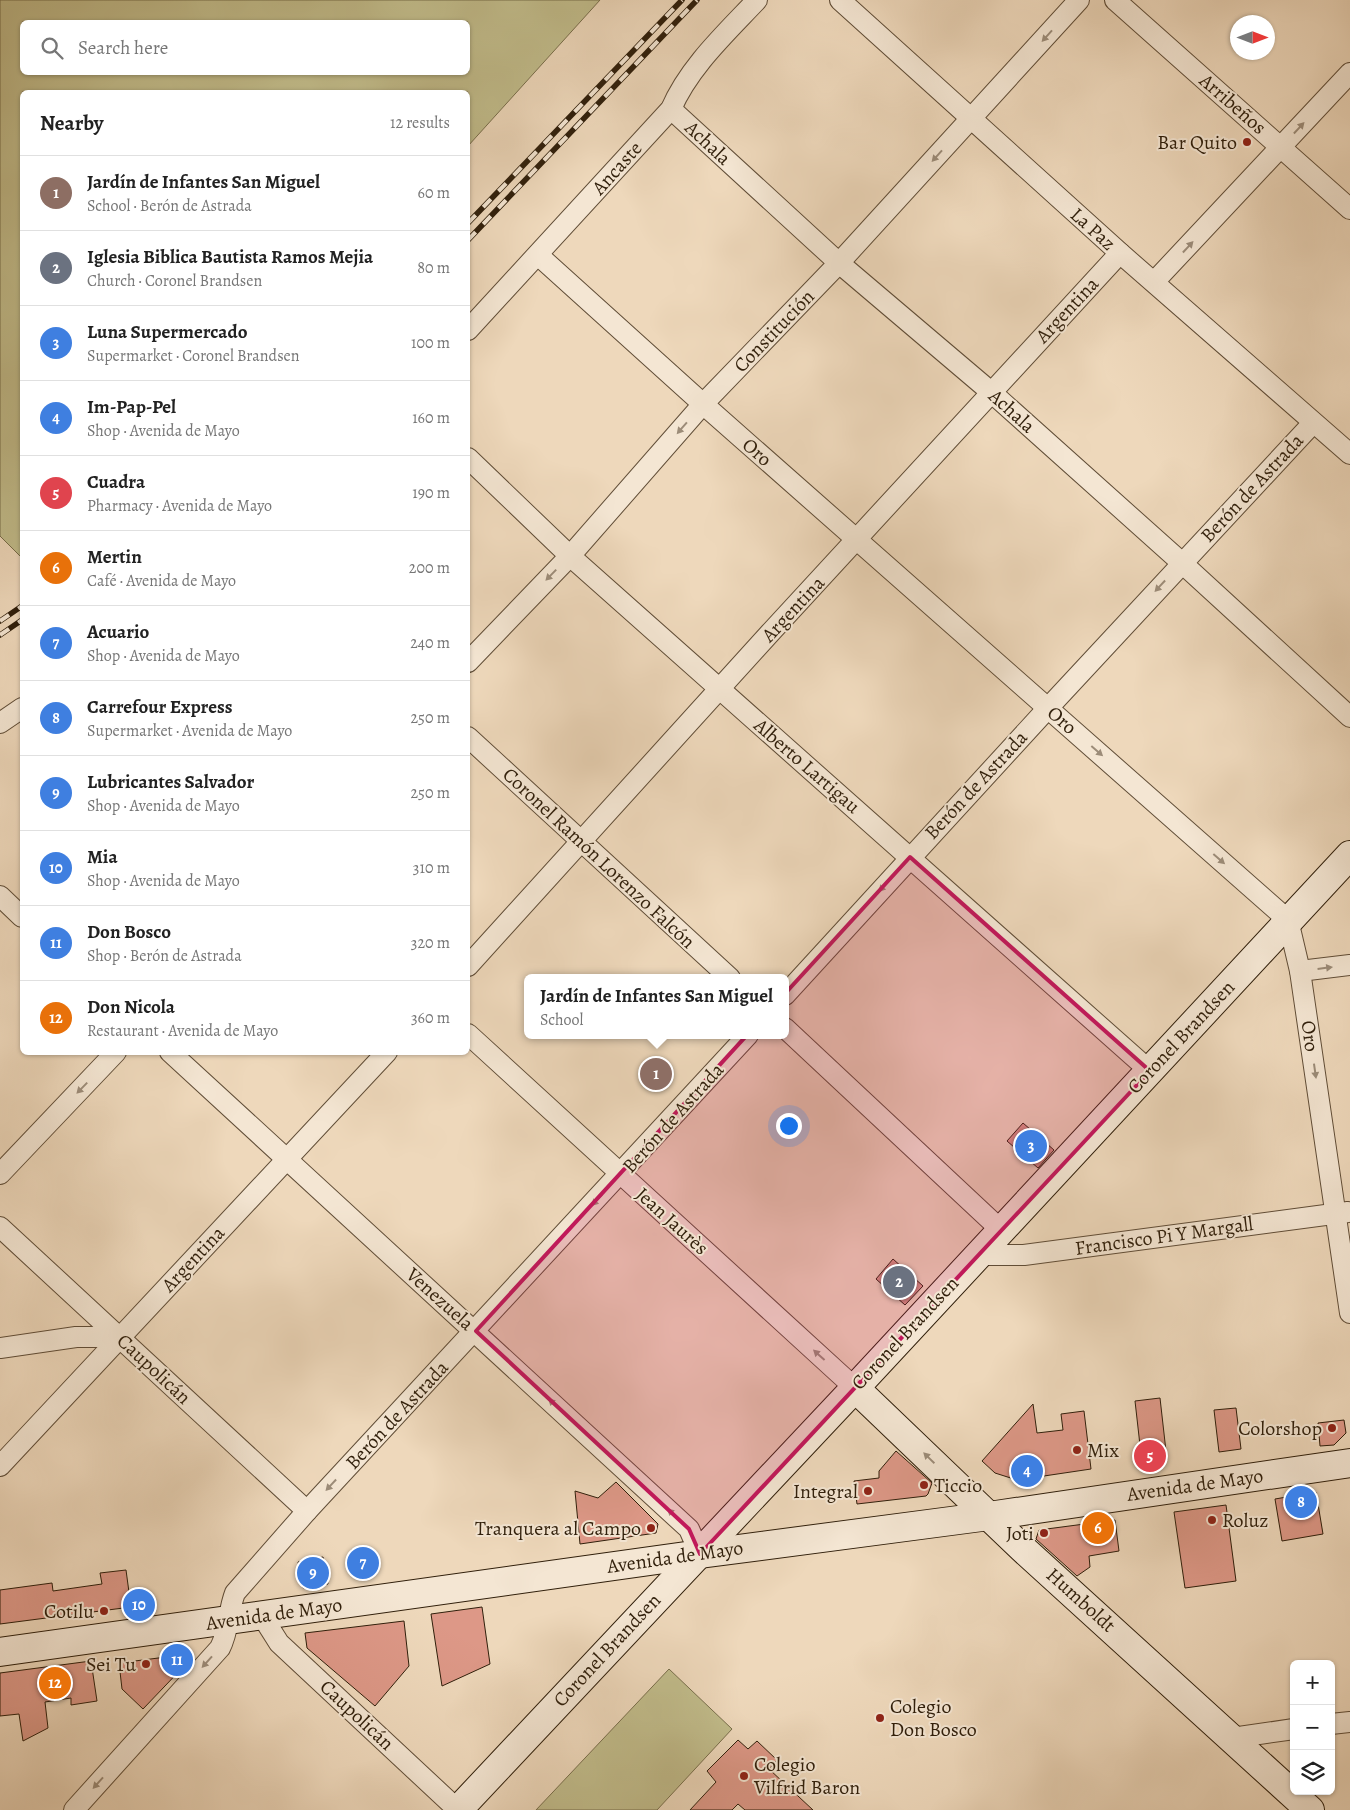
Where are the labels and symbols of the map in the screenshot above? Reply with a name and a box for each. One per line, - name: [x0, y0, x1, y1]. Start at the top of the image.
- north arrow: [1230, 15, 1275, 60]
- one-way arrow: [1041, 29, 1052, 42]
- street label: Arribeños: [1193, 67, 1272, 141]
- street label: Achala: [678, 114, 737, 172]
- one-way arrow: [1293, 123, 1305, 135]
- place label: Bar Quito: [1157, 129, 1237, 156]
- street label: Ancaste: [585, 135, 648, 201]
- marker: Bar Quito: [1241, 136, 1253, 148]
- one-way arrow: [931, 149, 943, 161]
- street label: La Paz: [1064, 201, 1122, 257]
- one-way arrow: [1182, 241, 1194, 253]
- street label: Argentina: [1029, 271, 1105, 350]
- street label: Constitución: [728, 284, 820, 378]
- street label: Achala: [982, 382, 1042, 440]
- one-way arrow: [677, 421, 688, 434]
- street label: Berón de Astrada: [1194, 427, 1310, 548]
- street label: Oro: [736, 432, 778, 472]
- one-way arrow: [545, 569, 557, 581]
- street label: Argentina: [755, 570, 831, 649]
- one-way arrow: [1154, 580, 1166, 592]
- street label: Oro: [1041, 700, 1083, 740]
- street label: Alberto Lartigau: [747, 712, 866, 820]
- street label: Berón de Astrada: [918, 724, 1034, 845]
- one-way arrow: [1091, 746, 1104, 757]
- street label: Coronel Ramón Lorenzo Falcón: [497, 761, 701, 955]
- one-way arrow: [1213, 853, 1225, 864]
- one-way arrow: [878, 880, 890, 892]
- one-way arrow: [1317, 964, 1333, 972]
- street label: Coronel Brandsen: [1121, 974, 1241, 1100]
- street label: Oro: [1294, 1019, 1326, 1053]
- pin: 1: [640, 1055, 672, 1093]
- street label: Berón de Astrada: [616, 1056, 730, 1179]
- one-way arrow: [1312, 1063, 1320, 1079]
- one-way arrow: [76, 1081, 88, 1093]
- your location: [776, 1113, 802, 1139]
- pin: 3: [1015, 1127, 1047, 1165]
- street label: Jean Jaurès: [630, 1181, 714, 1261]
- one-way arrow: [591, 1194, 603, 1206]
- street label: Francisco Pi Y Margall: [1073, 1210, 1255, 1262]
- street label: Argentina: [155, 1220, 231, 1299]
- street label: Venezuela: [399, 1261, 480, 1337]
- pin: 2: [883, 1263, 915, 1301]
- street label: Coronel Brandsen: [845, 1270, 965, 1396]
- street label: Caupolicán: [111, 1328, 197, 1410]
- one-way arrow: [813, 1349, 825, 1361]
- street label: Berón de Astrada: [339, 1354, 455, 1475]
- one-way arrow: [548, 1398, 560, 1410]
- place label: Colorshop: [1238, 1415, 1322, 1442]
- marker: Colorshop: [1326, 1422, 1338, 1434]
- place label: Mix: [1087, 1437, 1119, 1464]
- pin: 5: [1134, 1437, 1166, 1475]
- marker: Mix: [1071, 1444, 1083, 1456]
- one-way arrow: [923, 1452, 935, 1464]
- pin: 4: [1011, 1452, 1043, 1490]
- street label: Avenida de Mayo: [1124, 1462, 1265, 1508]
- place label: Ticcio: [934, 1472, 982, 1499]
- place label: Integral: [793, 1478, 858, 1505]
- one-way arrow: [325, 1479, 337, 1491]
- marker: Ticcio: [918, 1479, 930, 1491]
- pin: 8: [1285, 1483, 1317, 1521]
- marker: Integral: [862, 1485, 874, 1497]
- place label: Roluz: [1222, 1507, 1268, 1534]
- one-way arrow: [668, 1508, 680, 1520]
- pin: 6: [1082, 1509, 1114, 1547]
- marker: Roluz: [1206, 1514, 1218, 1526]
- place label: Tranquera al Campo: [475, 1515, 641, 1542]
- place label: Joti: [1006, 1520, 1034, 1547]
- marker: Tranquera al Campo: [645, 1522, 657, 1534]
- marker: Joti: [1038, 1527, 1050, 1539]
- street label: Avenida de Mayo: [604, 1534, 745, 1580]
- pin: 7: [347, 1544, 379, 1582]
- pin: 9: [297, 1554, 329, 1592]
- street label: Humboldt: [1040, 1562, 1122, 1639]
- pin: 10: [123, 1586, 155, 1624]
- street label: Coronel Brandsen: [547, 1587, 667, 1713]
- street label: Avenida de Mayo: [203, 1591, 344, 1637]
- place label: Cotilu: [44, 1598, 94, 1625]
- marker: Cotilu: [98, 1605, 110, 1617]
- pin: 11: [161, 1641, 193, 1679]
- place label: Sei Tu: [86, 1651, 136, 1678]
- one-way arrow: [201, 1656, 213, 1668]
- marker: Sei Tu: [140, 1658, 152, 1670]
- pin: 12: [39, 1664, 71, 1702]
- street label: Caupolicán: [314, 1674, 400, 1756]
- place label: Colegio Don Bosco: [890, 1693, 977, 1743]
- marker: Colegio Don Bosco: [874, 1712, 886, 1724]
- place label: Colegio Vilfrid Baron: [753, 1751, 860, 1801]
- marker: Colegio Vilfrid Baron: [738, 1770, 750, 1782]
- one-way arrow: [92, 1777, 104, 1789]

